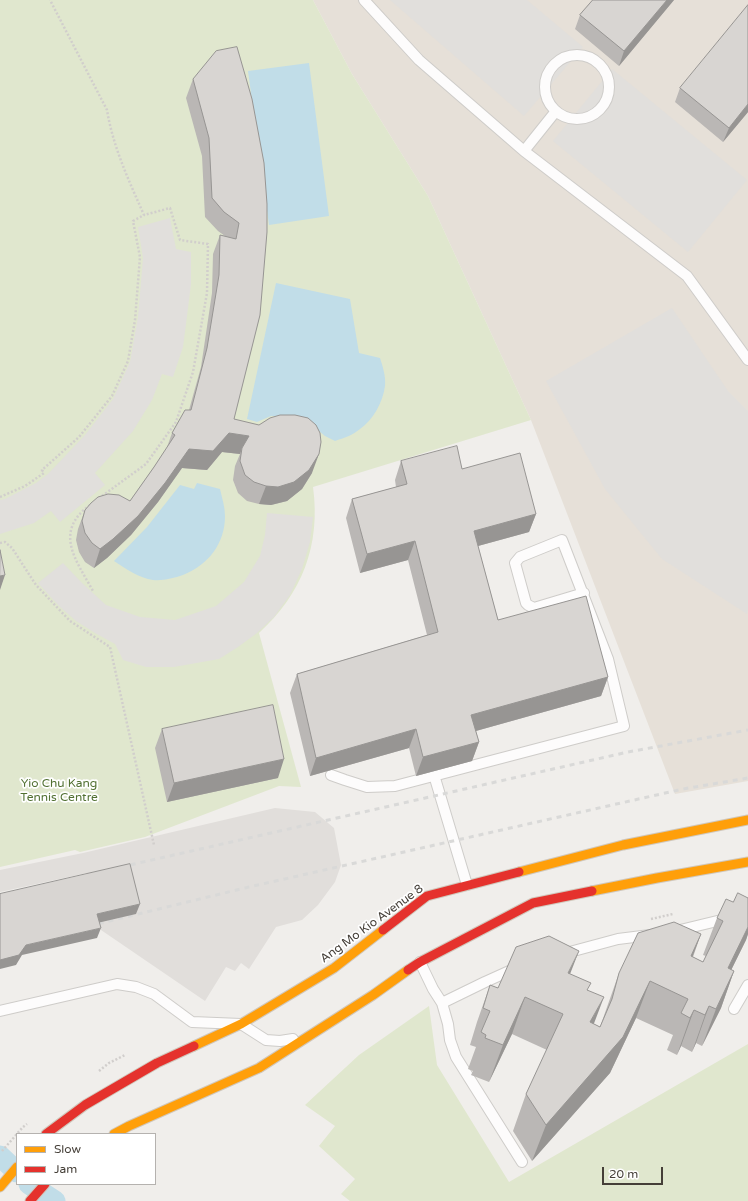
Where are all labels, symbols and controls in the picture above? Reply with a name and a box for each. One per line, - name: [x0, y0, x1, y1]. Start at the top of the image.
- park label: Yio Chu Kang Tennis Centre: [20, 777, 98, 805]
- street label: Ang Mo Kio Avenue 8: [318, 882, 426, 966]
- legend: [16, 1133, 156, 1185]
- text: Slow: [54, 1142, 81, 1156]
- scale bar: [604, 1159, 665, 1185]
- text: Jam: [54, 1162, 77, 1176]
- text: 20 m: [609, 1167, 638, 1181]

